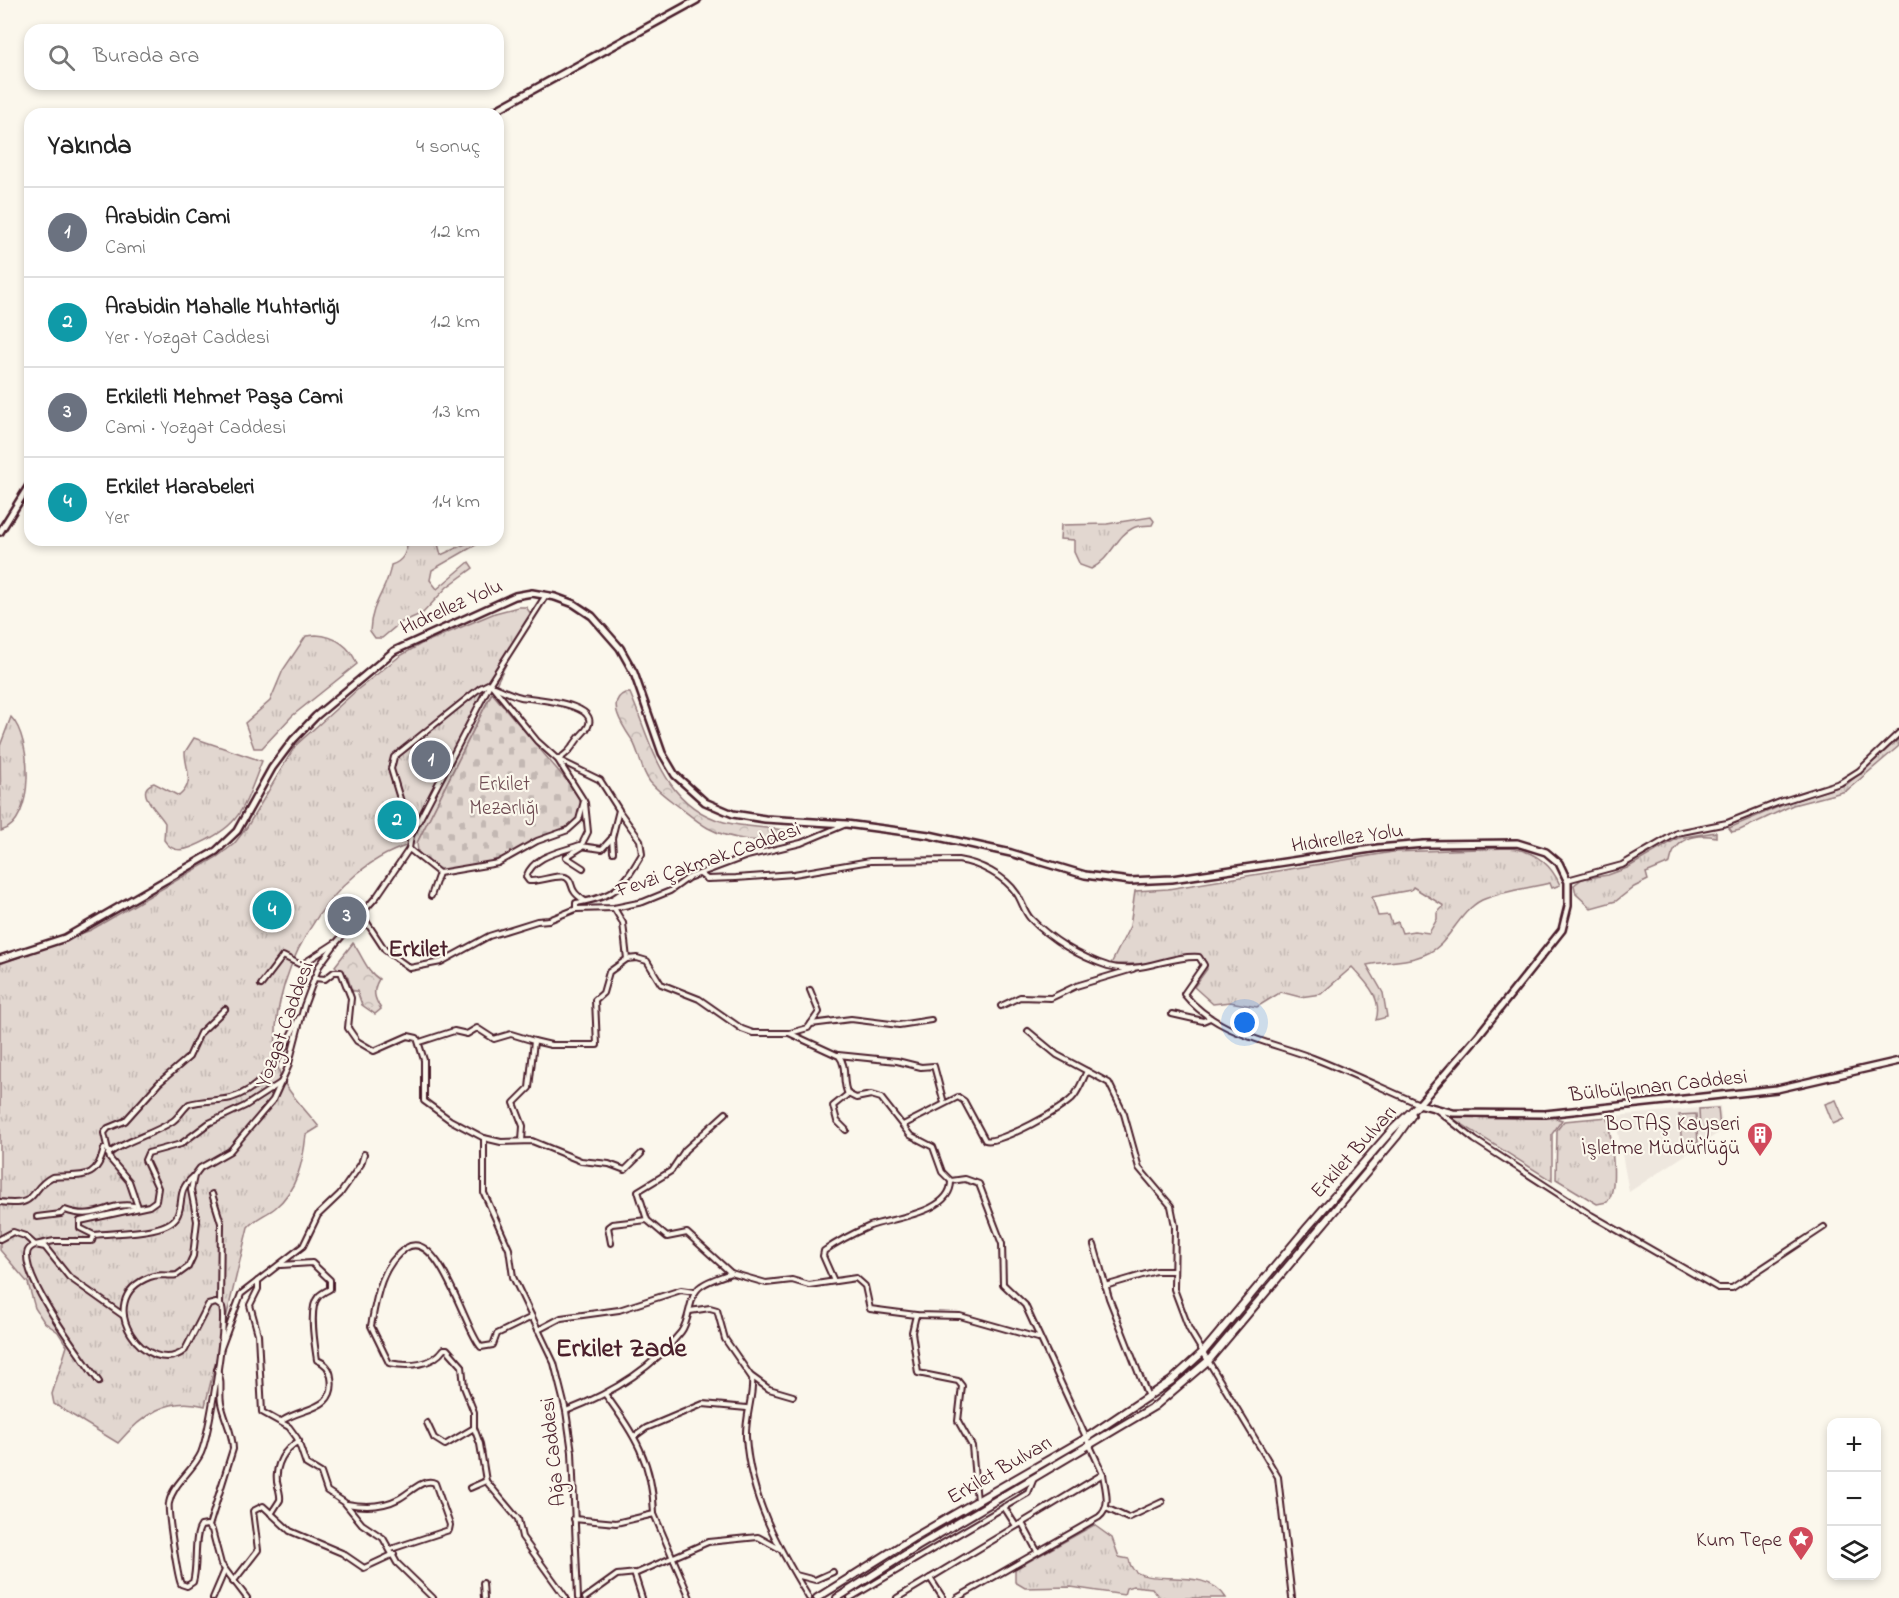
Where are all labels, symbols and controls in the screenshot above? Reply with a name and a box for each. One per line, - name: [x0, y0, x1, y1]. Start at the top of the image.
- search box: [24, 24, 504, 90]
- icon: search: [45, 41, 78, 74]
- text: Burada ara: [93, 41, 199, 73]
- text: Yakında: [48, 128, 132, 166]
- text: 4 sonuç: [416, 133, 480, 162]
- text: Arabidin Cami: [105, 202, 231, 234]
- text: 1: [64, 218, 71, 247]
- text: 1.2 km: [430, 218, 480, 247]
- text: Cami: [105, 234, 146, 263]
- text: Arabidin Mahalle Muhtarlığı: [105, 292, 340, 324]
- text: 2: [63, 308, 72, 337]
- text: 1.2 km: [430, 308, 480, 337]
- text: Yer · Yozgat Caddesi: [105, 324, 269, 353]
- text: Erkiletli Mehmet Paşa Cami: [105, 382, 343, 414]
- text: 3: [63, 398, 72, 427]
- text: 1.3 km: [432, 398, 480, 427]
- text: Cami · Yozgat Caddesi: [105, 414, 286, 443]
- text: Erkilet Harabeleri: [105, 472, 254, 504]
- text: 4: [63, 488, 72, 517]
- text: 1.4 km: [432, 488, 480, 517]
- text: Yer: [105, 504, 129, 533]
- street label: Hıdrellez Yolu: [396, 572, 508, 644]
- pin: 1: [412, 738, 450, 783]
- park label: Erkilet Mezarlığı: [469, 770, 539, 826]
- pin: 2: [378, 798, 416, 842]
- street label: Fevzi Çakmak Caddesi: [611, 815, 805, 907]
- street label: Hıdırellez Yolu: [1289, 816, 1405, 862]
- pin: 4: [252, 888, 292, 932]
- pin: 3: [328, 894, 366, 938]
- district label: Erkilet: [388, 933, 449, 968]
- street label: Yozgat Caddesi: [249, 957, 324, 1093]
- your location: [1230, 1008, 1259, 1037]
- street label: Bülbülpınarı Caddesi: [1567, 1063, 1749, 1111]
- street label: Erkilet Bulvarı: [1304, 1099, 1405, 1206]
- place label: BOTAŞ Kayseri İşletme Müdürlüğü: [1582, 1110, 1740, 1166]
- building icon: BOTAŞ Kayseri İşletme Müdürlüğü: [1745, 1120, 1775, 1158]
- district label: Erkilet Zade: [555, 1330, 687, 1369]
- street label: Ağa Caddesi: [533, 1396, 577, 1508]
- map controls: [1827, 1418, 1881, 1580]
- button: +: [1827, 1418, 1881, 1472]
- street label: Erkilet Bulvarı: [942, 1429, 1058, 1513]
- button: −: [1827, 1472, 1881, 1526]
- place icon: Kum Tepe: [1786, 1524, 1816, 1562]
- place label: Kum Tepe: [1696, 1526, 1783, 1556]
- button: layers: [1827, 1526, 1881, 1580]

